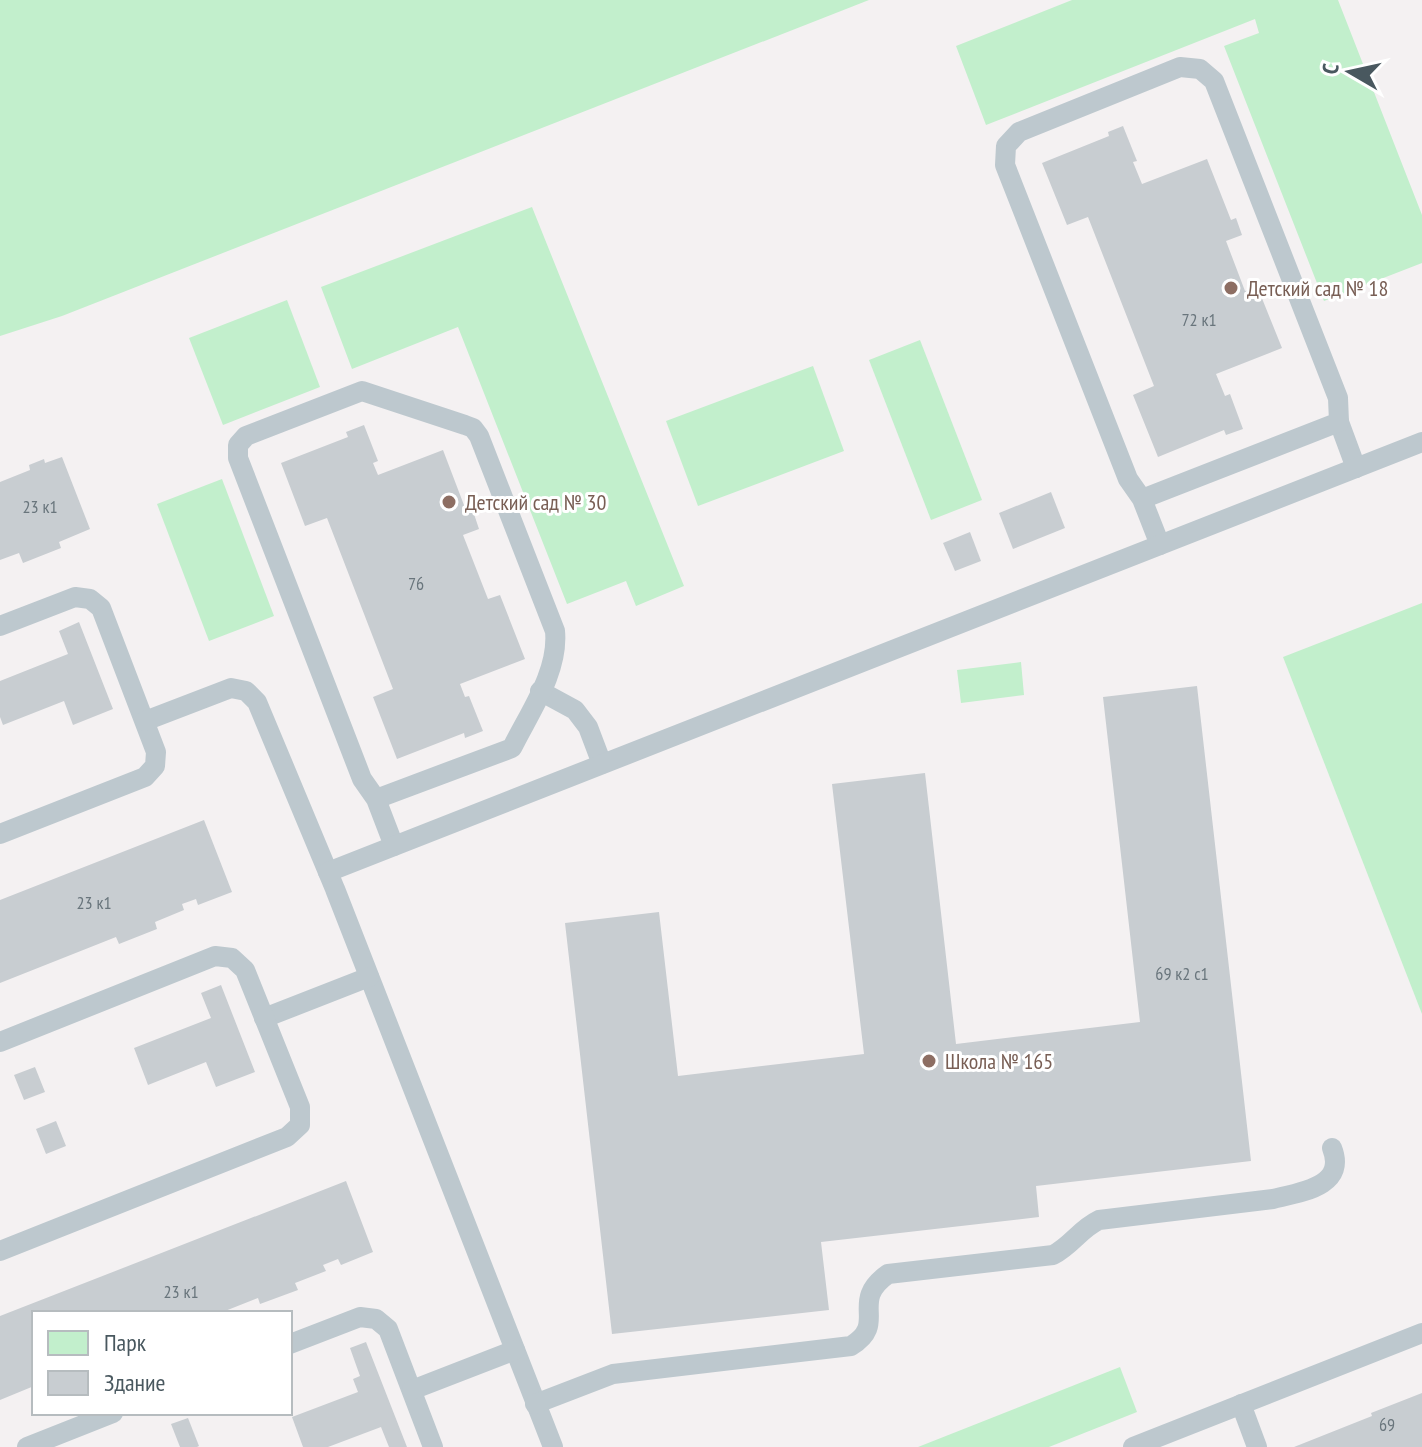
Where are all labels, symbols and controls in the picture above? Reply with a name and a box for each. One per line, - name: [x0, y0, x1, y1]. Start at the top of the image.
- north arrow: [1310, 32, 1390, 112]
- text: С: [1316, 62, 1345, 76]
- place label: Детский сад № 18: [1247, 274, 1388, 302]
- marker: Детский сад № 18: [1222, 279, 1240, 297]
- house number: 72 к1: [1181, 308, 1217, 331]
- place label: Детский сад № 30: [465, 488, 606, 516]
- marker: Детский сад № 30: [440, 493, 458, 511]
- house number: 23 к1: [22, 495, 58, 518]
- house number: 76: [408, 572, 424, 595]
- house number: 23 к1: [76, 891, 112, 914]
- house number: 69 к2 с1: [1155, 962, 1209, 985]
- place label: Школа № 165: [945, 1047, 1053, 1075]
- marker: Школа № 165: [920, 1052, 938, 1070]
- house number: 23 к1: [163, 1280, 199, 1303]
- legend: [32, 1311, 292, 1415]
- text: Парк: [104, 1327, 147, 1358]
- text: Здание: [104, 1367, 165, 1398]
- house number: 69: [1379, 1413, 1395, 1436]

